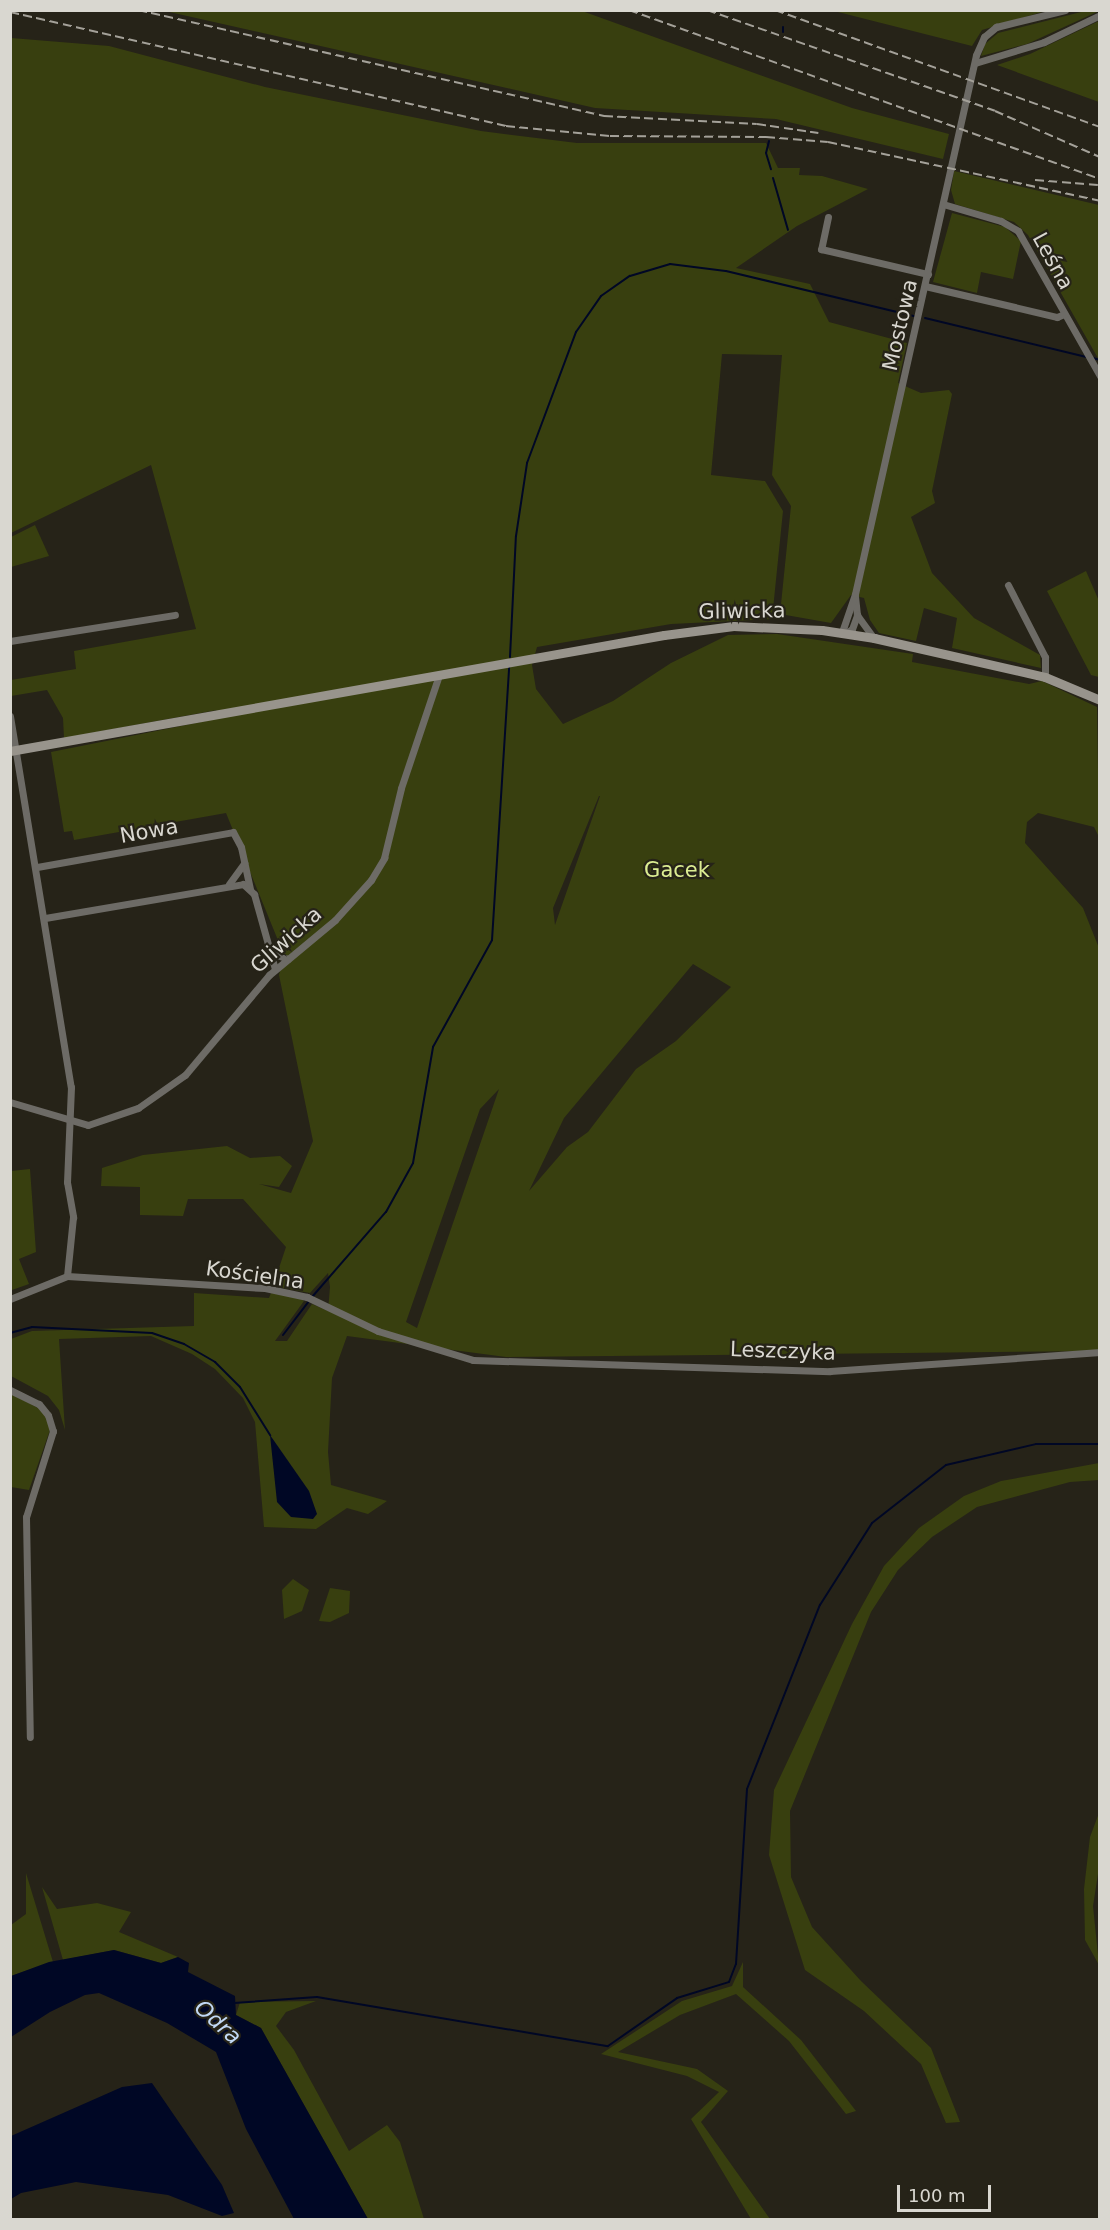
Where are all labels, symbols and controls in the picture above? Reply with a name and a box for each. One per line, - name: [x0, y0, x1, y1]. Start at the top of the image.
- street label: Leśna: [1027, 228, 1079, 294]
- street label: Mostowa: [877, 277, 923, 373]
- street label: Gliwicka: [698, 598, 786, 624]
- street label: Nowa: [118, 814, 180, 848]
- park label: Gacek: [644, 857, 710, 883]
- street label: Gliwicka: [245, 901, 327, 979]
- street label: Kościelna: [204, 1256, 306, 1294]
- street label: Leszczyka: [730, 1337, 836, 1365]
- water label: Odra: [189, 1994, 247, 2050]
- scale bar: [900, 2173, 994, 2211]
- text: 100 m: [908, 2185, 966, 2206]

